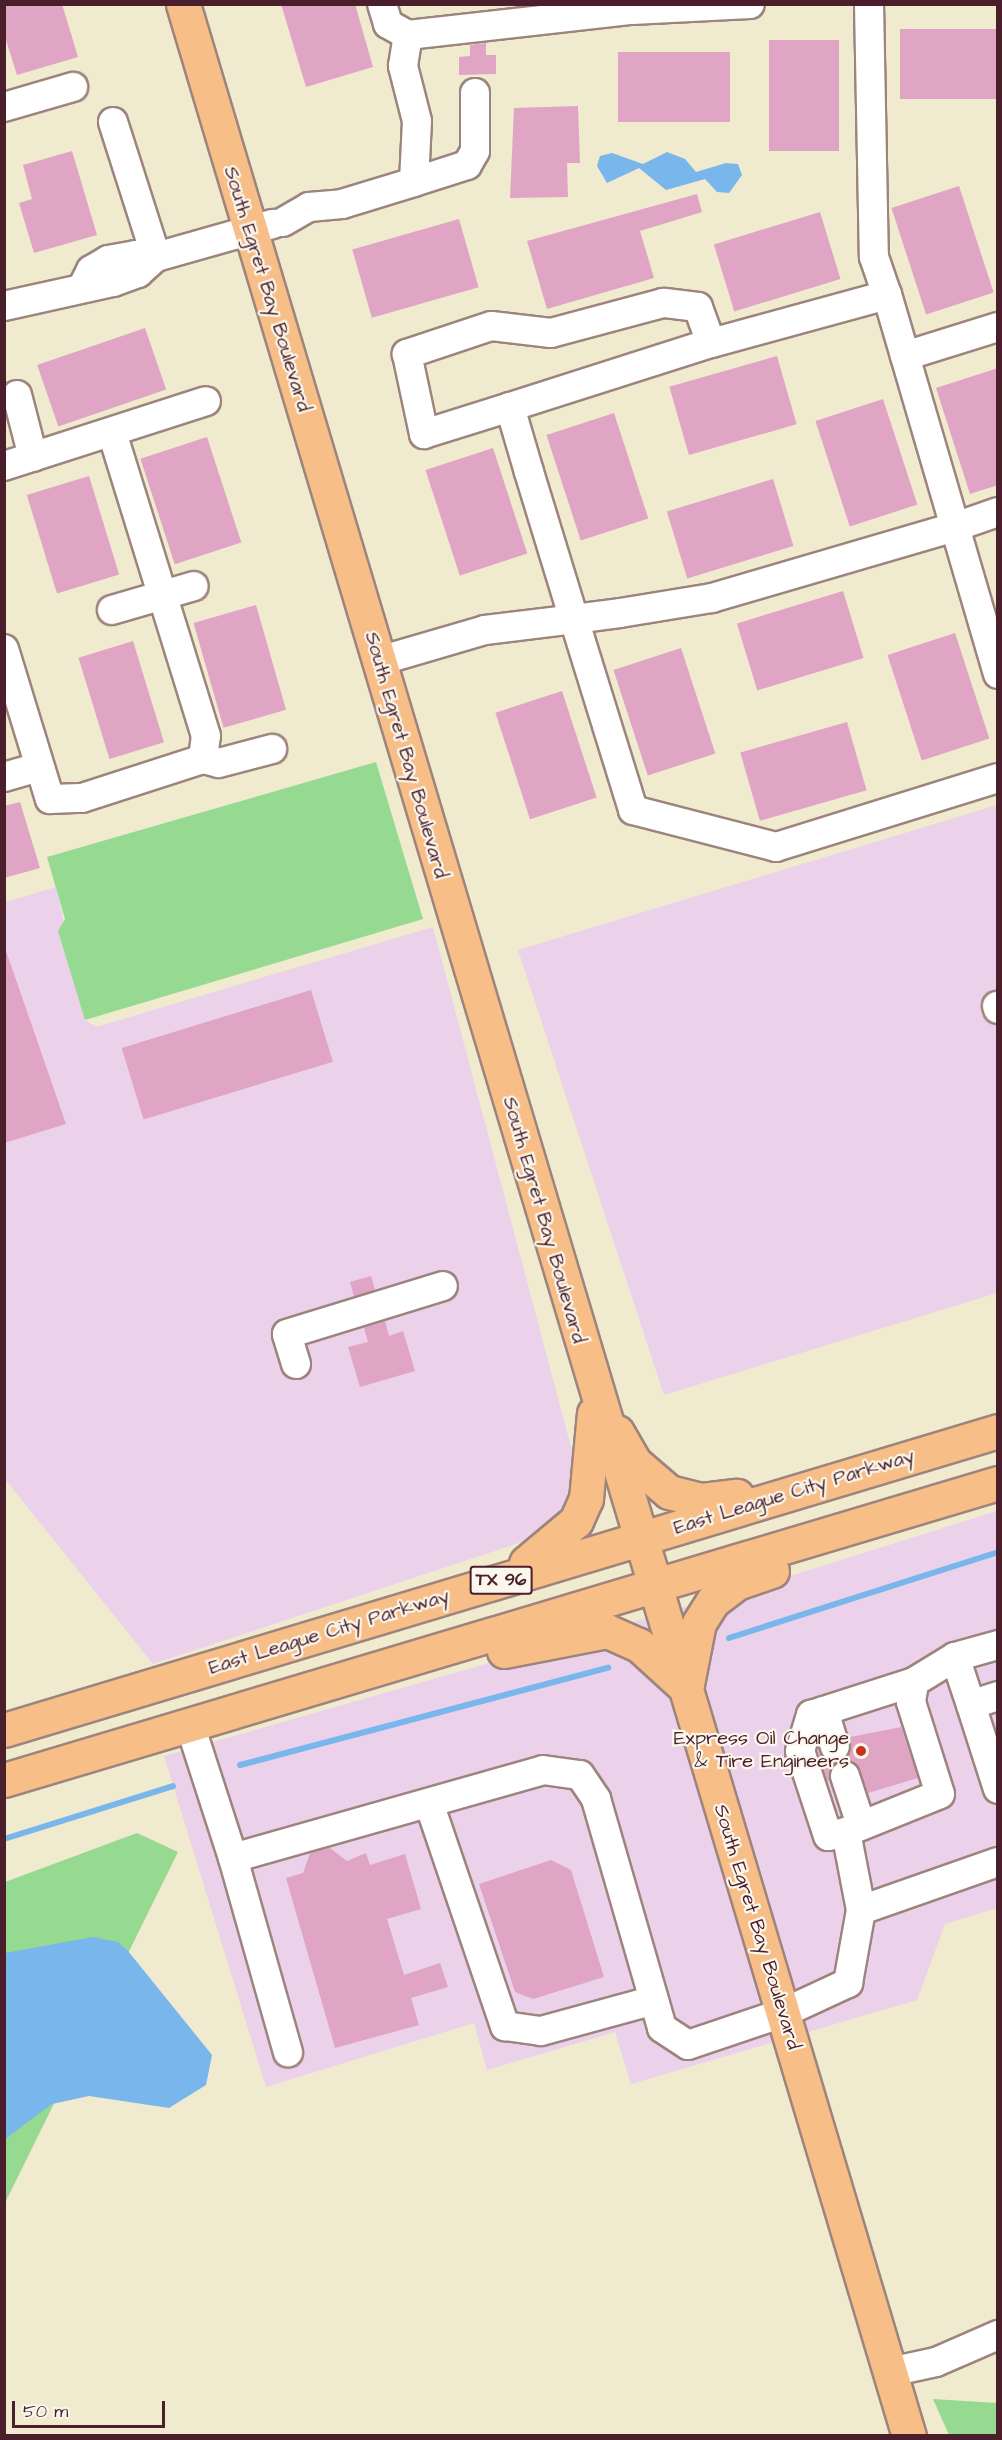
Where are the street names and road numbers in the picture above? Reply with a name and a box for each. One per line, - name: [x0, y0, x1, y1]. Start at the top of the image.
- street label: South Egret Bay Boulevard: [218, 163, 316, 415]
- street label: South Egret Bay Boulevard: [359, 629, 453, 881]
- street label: South Egret Bay Boulevard: [497, 1094, 591, 1346]
- street label: East League City Parkway: [671, 1444, 917, 1540]
- road number: TX 96: [470, 1565, 532, 1595]
- street label: East League City Parkway: [206, 1584, 452, 1680]
- street label: South Egret Bay Boulevard: [708, 1801, 806, 2053]

